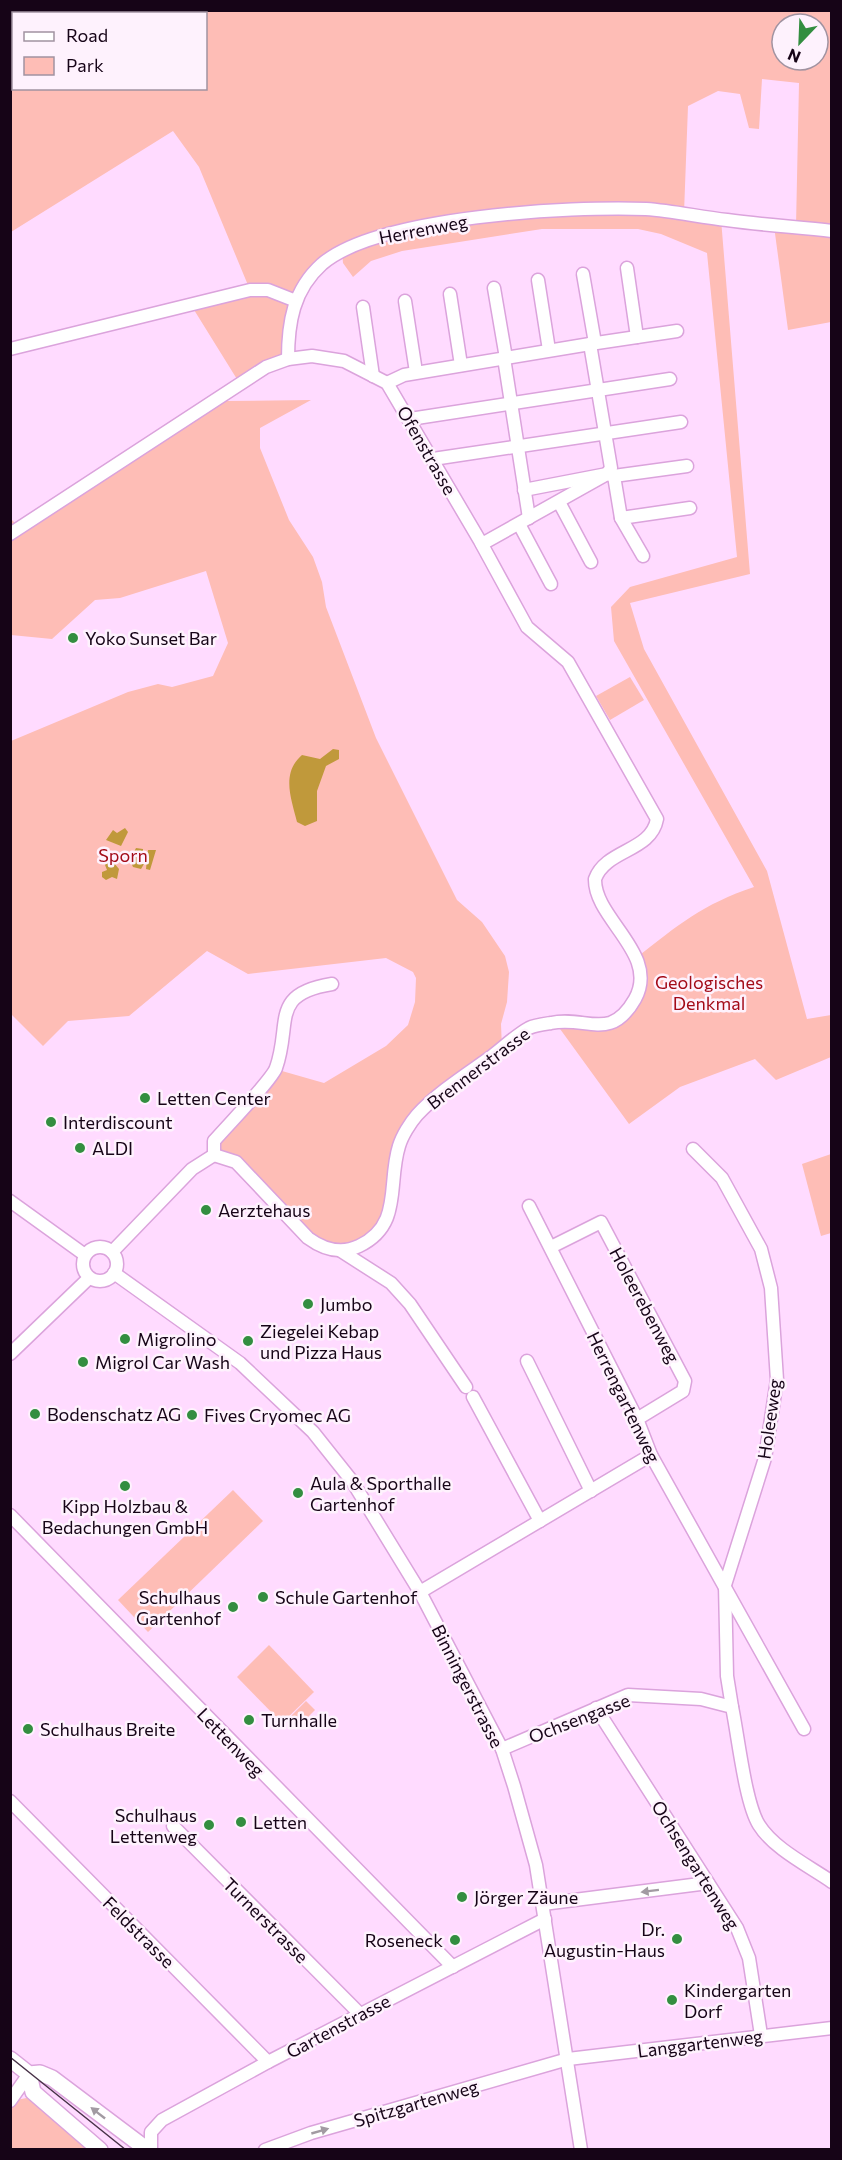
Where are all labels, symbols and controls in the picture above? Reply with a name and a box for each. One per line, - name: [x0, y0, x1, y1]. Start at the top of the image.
- legend: [12, 12, 207, 90]
- north arrow: [770, 12, 830, 72]
- text: Road: [66, 24, 108, 46]
- text: N: [785, 45, 803, 67]
- text: Park: [66, 54, 104, 76]
- street label: Herrenweg: [377, 210, 470, 248]
- street label: Ofenstrasse: [393, 402, 461, 498]
- place label: Yoko Sunset Bar: [85, 627, 217, 649]
- marker: Yoko Sunset Bar: [66, 631, 80, 645]
- park label: Sporn: [98, 844, 148, 866]
- park label: Geologisches Denkmal: [655, 971, 763, 1014]
- street label: Brennerstrasse: [422, 1022, 534, 1114]
- place label: Letten Center: [157, 1087, 271, 1109]
- marker: Letten Center: [138, 1091, 152, 1105]
- place label: Interdiscount: [63, 1111, 173, 1133]
- marker: Interdiscount: [44, 1115, 58, 1129]
- place label: ALDI: [92, 1137, 133, 1159]
- marker: ALDI: [73, 1141, 87, 1155]
- place label: Aerztehaus: [218, 1199, 310, 1221]
- marker: Aerztehaus: [199, 1203, 213, 1217]
- street label: Holeerebenweg: [605, 1243, 685, 1367]
- place label: Jumbo: [320, 1293, 372, 1315]
- marker: Jumbo: [301, 1297, 315, 1311]
- place label: Ziegelei Kebap und Pizza Haus: [260, 1320, 382, 1363]
- place label: Migrolino: [137, 1328, 217, 1350]
- street label: Herrengartenweg: [583, 1328, 665, 1466]
- marker: Migrolino: [118, 1332, 132, 1346]
- marker: Ziegelei Kebap und Pizza Haus: [241, 1334, 255, 1348]
- place label: Migrol Car Wash: [95, 1351, 230, 1373]
- marker: Migrol Car Wash: [76, 1355, 90, 1369]
- street label: Holeeweg: [752, 1377, 786, 1461]
- place label: Bodenschatz AG: [47, 1403, 181, 1425]
- place label: Fives Cryomec AG: [204, 1404, 351, 1426]
- marker: Bodenschatz AG: [28, 1407, 42, 1421]
- marker: Fives Cryomec AG: [185, 1408, 199, 1422]
- place label: Aula & Sporthalle Gartenhof: [310, 1472, 451, 1515]
- marker: Kipp Holzbau & Bedachungen GmbH: [118, 1479, 132, 1493]
- marker: Aula & Sporthalle Gartenhof: [291, 1486, 305, 1500]
- place label: Kipp Holzbau & Bedachungen GmbH: [42, 1495, 208, 1538]
- place label: Schulhaus Gartenhof: [136, 1586, 222, 1629]
- place label: Schule Gartenhof: [275, 1586, 418, 1608]
- marker: Schule Gartenhof: [256, 1590, 270, 1604]
- marker: Schulhaus Gartenhof: [226, 1600, 240, 1614]
- street label: Binningerstrasse: [427, 1621, 509, 1751]
- street label: Ochsengasse: [525, 1689, 633, 1747]
- street label: Lettenweg: [193, 1703, 269, 1781]
- place label: Turnhalle: [261, 1709, 337, 1731]
- marker: Turnhalle: [242, 1713, 256, 1727]
- place label: Schulhaus Breite: [40, 1718, 175, 1740]
- marker: Schulhaus Breite: [21, 1722, 35, 1736]
- street label: Ochsengartenweg: [647, 1796, 745, 1934]
- place label: Schulhaus Lettenweg: [110, 1804, 197, 1847]
- place label: Letten: [253, 1811, 307, 1833]
- marker: Letten: [234, 1815, 248, 1829]
- marker: Schulhaus Lettenweg: [202, 1818, 216, 1832]
- street label: Turnerstrasse: [219, 1873, 313, 1967]
- place label: Jörger Zäune: [474, 1886, 578, 1908]
- one-way arrow: [641, 1886, 660, 1896]
- marker: Jörger Zäune: [455, 1890, 469, 1904]
- street label: Feldstrasse: [99, 1892, 179, 1972]
- place label: Dr. Augustin-Haus: [544, 1918, 665, 1961]
- place label: Roseneck: [365, 1929, 443, 1951]
- marker: Dr. Augustin-Haus: [670, 1932, 684, 1946]
- marker: Roseneck: [448, 1933, 462, 1947]
- place label: Kindergarten Dorf: [684, 1979, 791, 2022]
- street label: Gartenstrasse: [282, 1989, 394, 2063]
- marker: Kindergarten Dorf: [665, 1993, 679, 2007]
- street label: Langgartenweg: [636, 2024, 764, 2062]
- street label: Spitzgartenweg: [351, 2075, 481, 2131]
- one-way arrow: [90, 2108, 105, 2120]
- one-way arrow: [311, 2126, 329, 2135]

